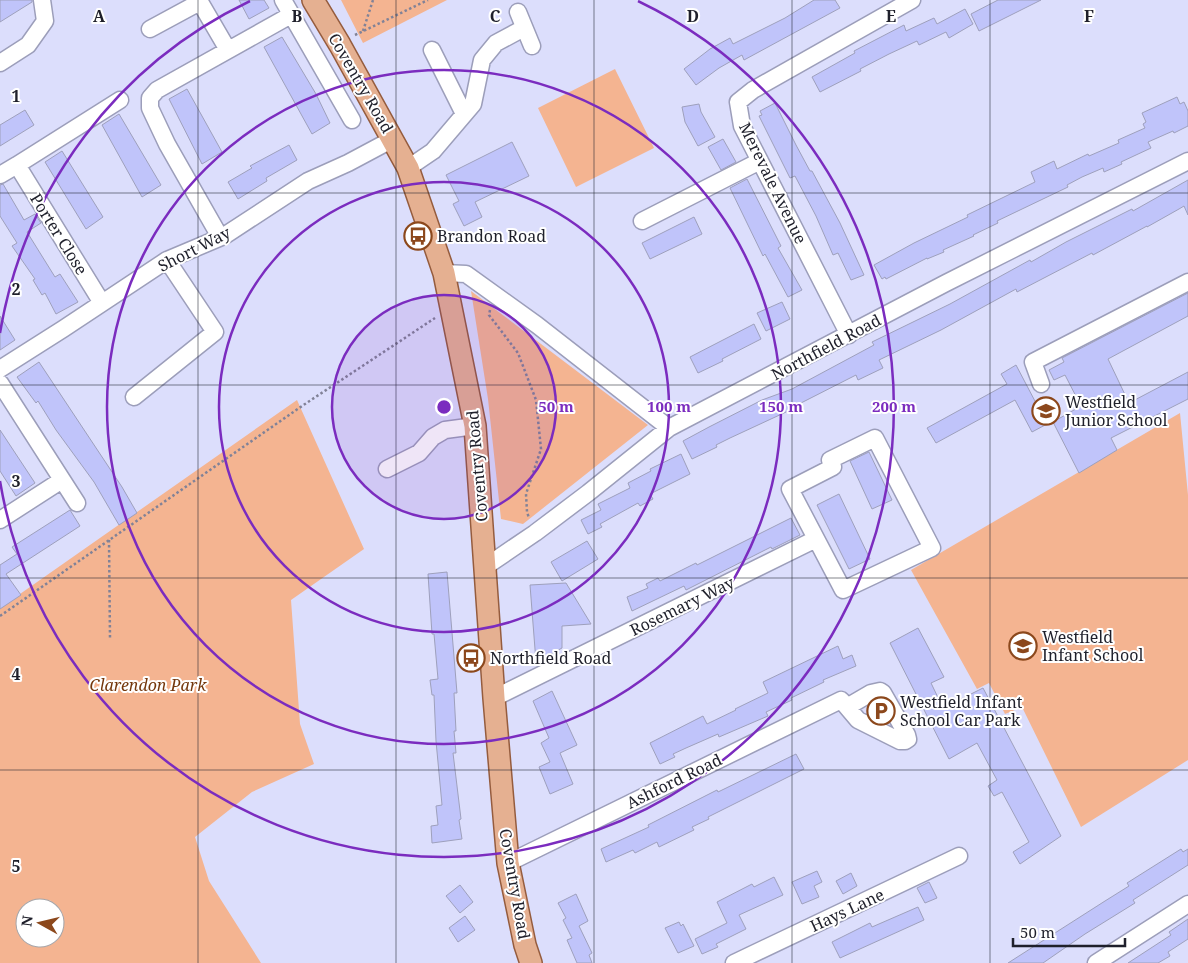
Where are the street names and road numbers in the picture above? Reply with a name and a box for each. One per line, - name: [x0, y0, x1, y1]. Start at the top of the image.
- street label: Coventry Road: [323, 29, 399, 137]
- street label: Merevale Avenue: [734, 118, 812, 248]
- street label: Porter Close: [25, 189, 93, 279]
- street label: Short Way: [154, 221, 235, 277]
- street label: Northfield Road: [767, 309, 885, 385]
- street label: Coventry Road: [461, 409, 493, 523]
- street label: Rosemary Way: [626, 571, 739, 641]
- street label: Ashford Road: [622, 748, 726, 814]
- street label: Coventry Road: [494, 827, 536, 941]
- street label: Hays Lane: [806, 883, 888, 937]

